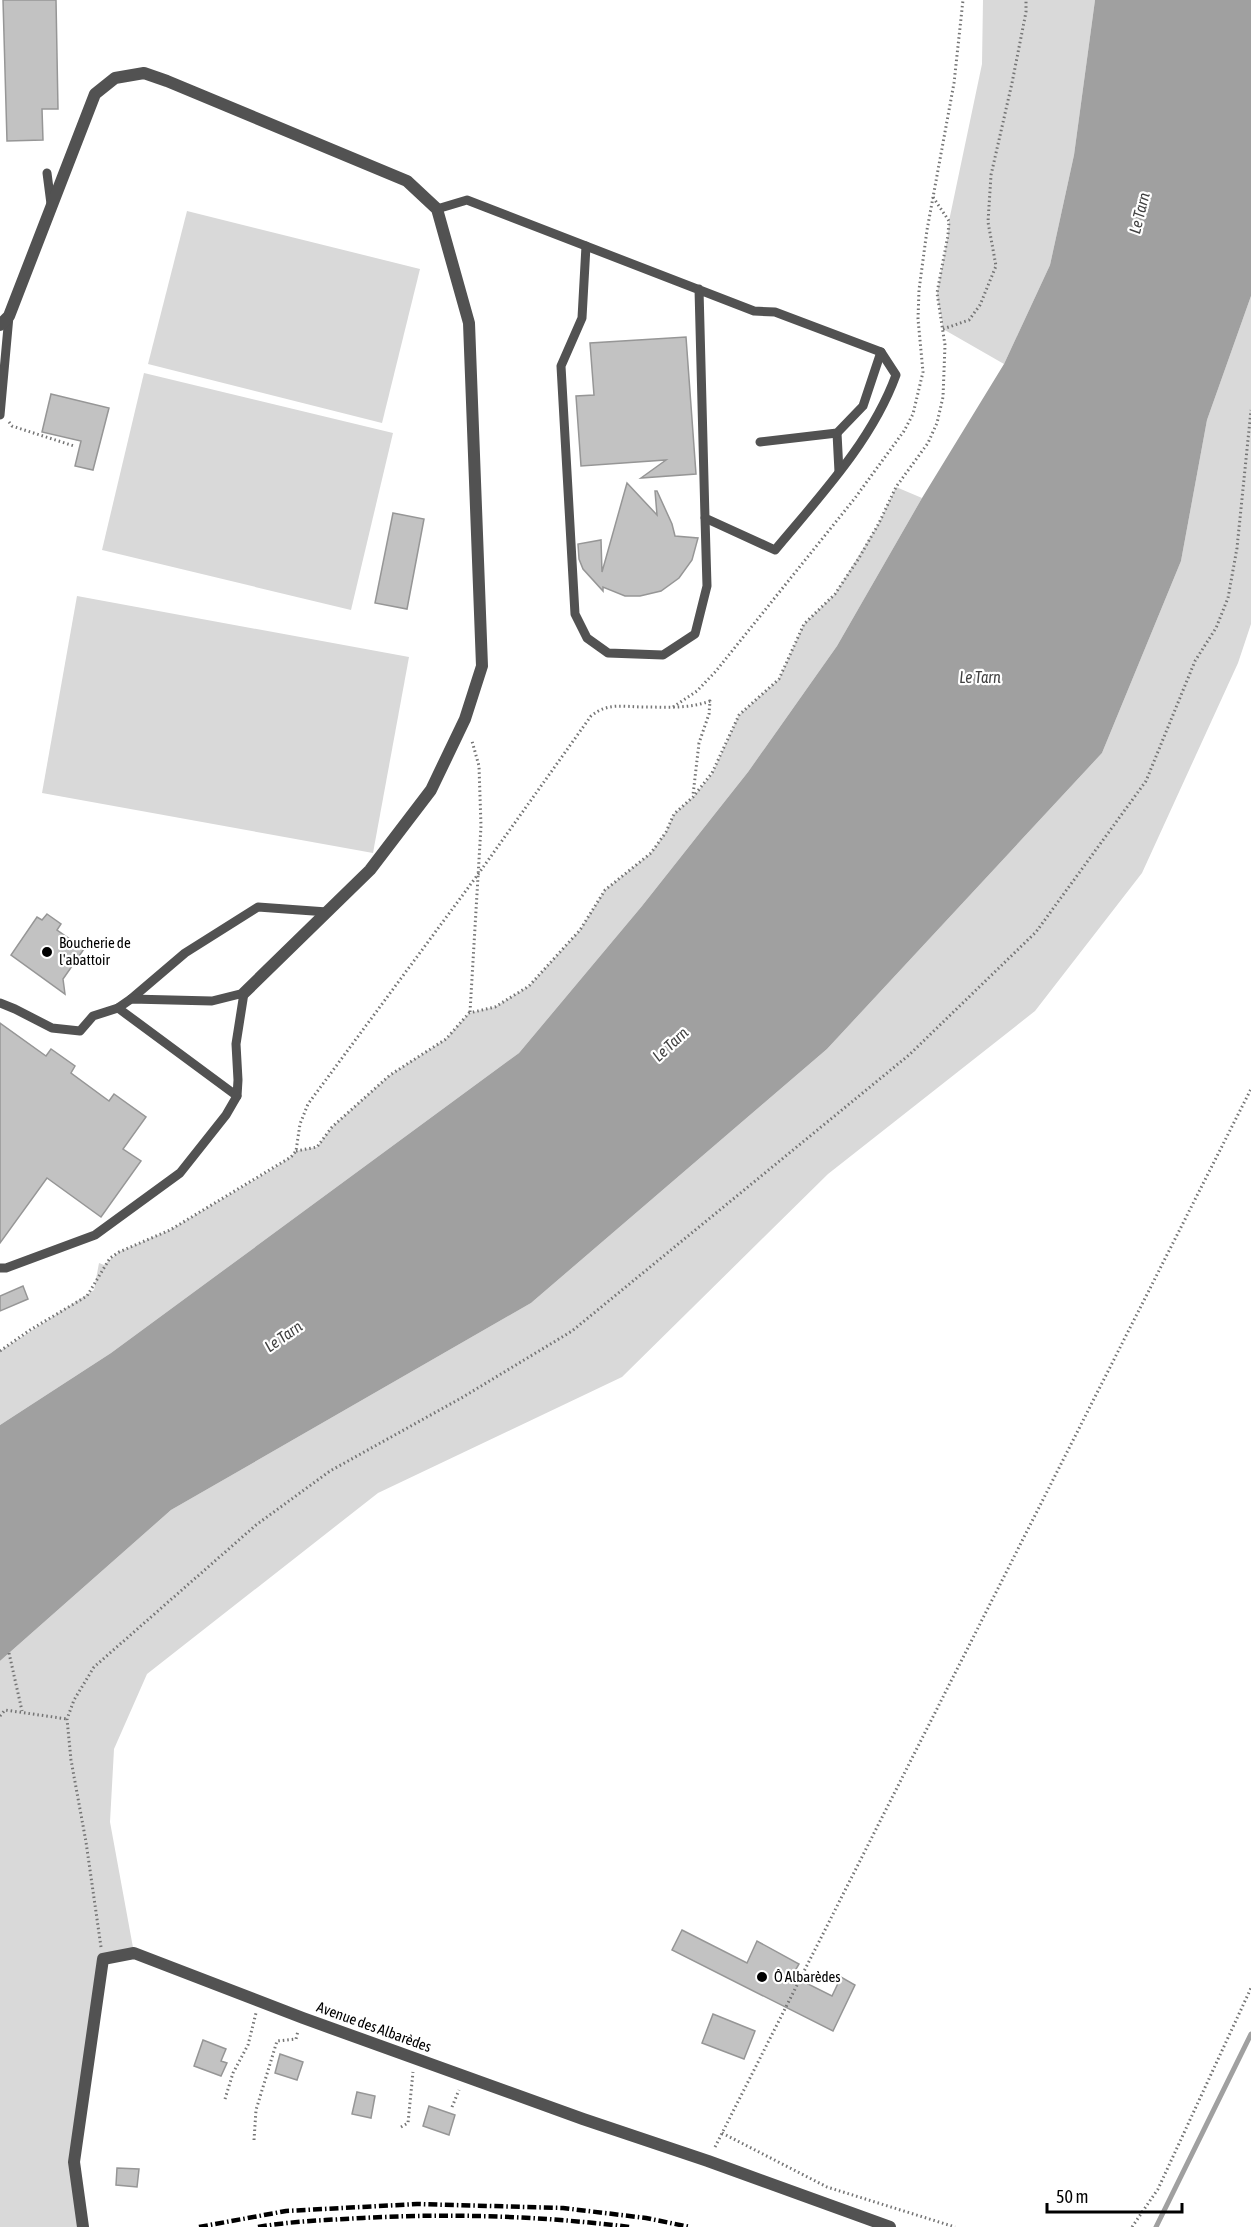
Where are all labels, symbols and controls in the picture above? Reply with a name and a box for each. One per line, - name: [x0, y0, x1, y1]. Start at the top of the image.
- water label: Le Tarn: [1125, 190, 1153, 235]
- water label: Le Tarn: [959, 668, 1001, 686]
- place label: Boucherie de l'abattoir: [59, 934, 131, 968]
- marker: Boucherie de l'abattoir: [40, 945, 54, 959]
- water label: Le Tarn: [649, 1023, 692, 1065]
- water label: Le Tarn: [261, 1317, 305, 1355]
- place label: Ô Albarèdes: [774, 1968, 841, 1985]
- marker: Ô Albarèdes: [755, 1970, 769, 1984]
- street label: Avenue des Albarèdes: [315, 1998, 434, 2055]
- scale bar: [1047, 2176, 1182, 2214]
- text: 50 m: [1056, 2186, 1088, 2207]

